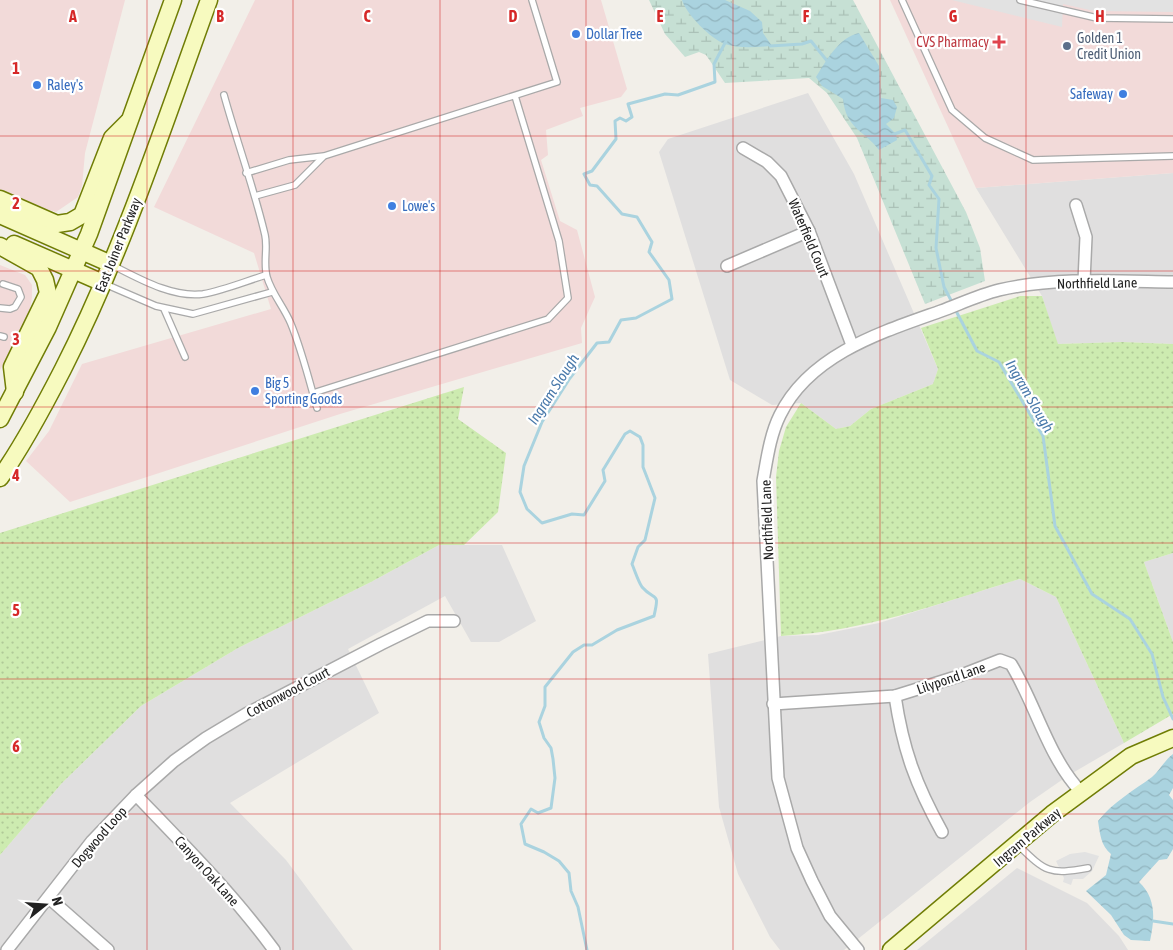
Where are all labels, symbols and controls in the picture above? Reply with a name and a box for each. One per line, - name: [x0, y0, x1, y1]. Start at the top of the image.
- text: A: [68, 7, 77, 25]
- text: B: [216, 7, 224, 25]
- text: C: [363, 7, 371, 25]
- text: D: [509, 7, 518, 25]
- text: E: [657, 7, 664, 25]
- text: F: [803, 7, 810, 25]
- text: G: [949, 7, 958, 25]
- text: H: [1095, 7, 1105, 25]
- place label: Dollar Tree: [586, 26, 642, 42]
- marker: Dollar Tree: [570, 28, 582, 40]
- place label: Golden 1 Credit Union: [1077, 30, 1141, 62]
- place label: CVS Pharmacy: [916, 34, 989, 50]
- marker: CVS Pharmacy: [993, 36, 1005, 48]
- marker: Golden 1 Credit Union: [1061, 40, 1073, 52]
- text: 1: [12, 59, 20, 77]
- place label: Raley's: [47, 77, 83, 93]
- marker: Raley's: [31, 79, 43, 91]
- place label: Safeway: [1070, 86, 1113, 102]
- marker: Safeway: [1117, 88, 1129, 100]
- text: 2: [12, 194, 20, 212]
- street label: East Joiner Parkway: [92, 195, 144, 295]
- street label: Waterfield Court: [785, 196, 833, 280]
- place label: Lowe's: [402, 198, 435, 214]
- marker: Lowe's: [386, 200, 398, 212]
- street label: Northfield Lane: [1057, 274, 1137, 292]
- text: 3: [12, 330, 20, 348]
- water label: Ingram Slough: [524, 351, 582, 427]
- water label: Ingram Slough: [1002, 357, 1058, 435]
- place label: Big 5 Sporting Goods: [265, 375, 342, 407]
- marker: Big 5 Sporting Goods: [249, 385, 261, 397]
- text: 4: [11, 466, 20, 484]
- street label: Northfield Lane: [758, 480, 776, 560]
- text: 5: [12, 601, 20, 619]
- street label: Lilypond Lane: [915, 659, 987, 697]
- street label: Cottonwood Court: [244, 663, 332, 721]
- text: 6: [12, 737, 20, 755]
- street label: Dogwood Loop: [68, 803, 130, 871]
- street label: Ingram Parkway: [990, 804, 1064, 870]
- street label: Canyon Oak Lane: [171, 833, 243, 909]
- north arrow: [20, 880, 70, 930]
- text: N: [49, 895, 66, 907]

